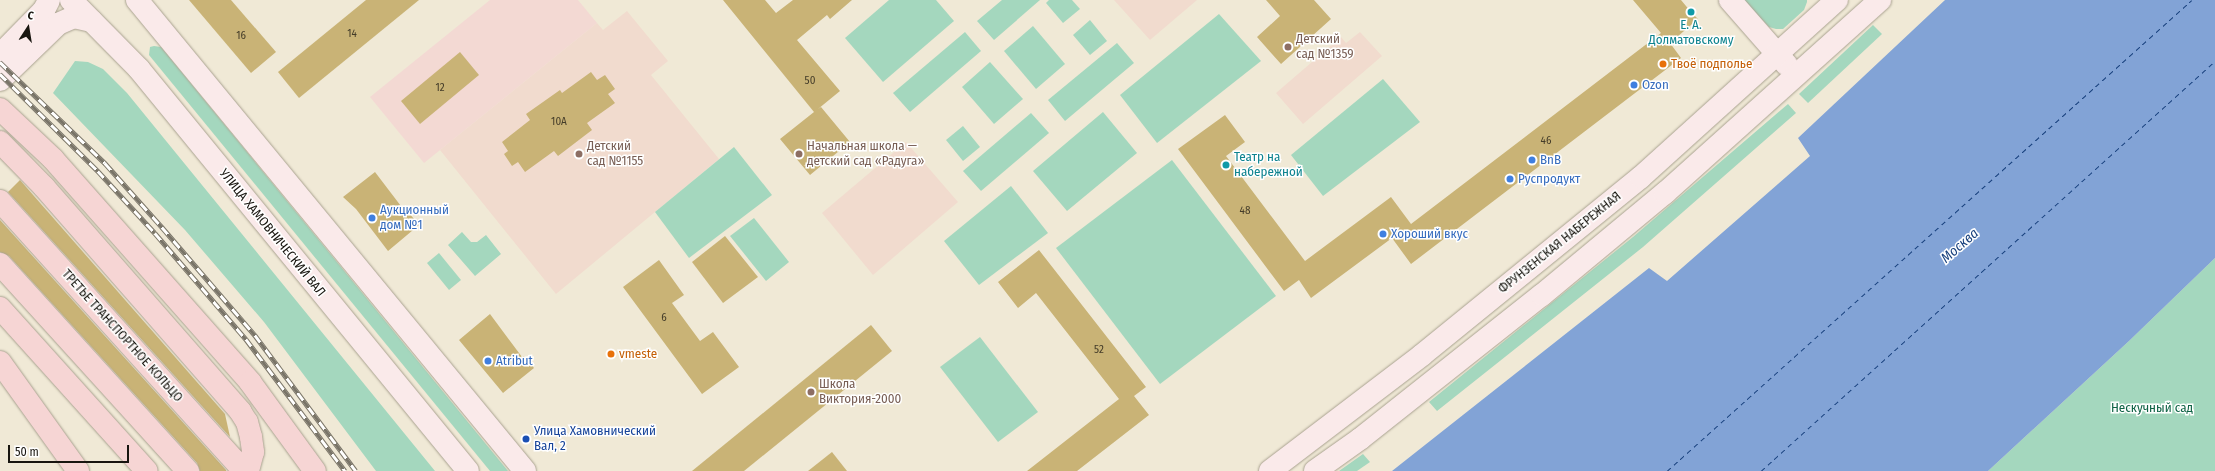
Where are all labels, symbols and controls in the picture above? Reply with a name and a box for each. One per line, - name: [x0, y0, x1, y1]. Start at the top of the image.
- marker: Е. А. Долматовскому: [1686, 7, 1696, 17]
- north arrow: [8, 8, 48, 48]
- text: С: [26, 9, 35, 23]
- place label: Е. А. Долматовскому: [1649, 18, 1733, 49]
- house number: 14: [347, 27, 357, 41]
- house number: 16: [236, 29, 246, 43]
- place label: Детский сад №1359: [1296, 32, 1354, 63]
- marker: Детский сад №1359: [1283, 42, 1293, 52]
- place label: Твоё подполье: [1671, 56, 1752, 72]
- marker: Твоё подполье: [1658, 59, 1668, 69]
- house number: 50: [805, 74, 815, 88]
- place label: Ozon: [1642, 77, 1669, 93]
- marker: Ozon: [1629, 80, 1639, 90]
- house number: 12: [435, 81, 445, 95]
- house number: 10А: [551, 115, 567, 129]
- house number: 46: [1541, 134, 1551, 148]
- place label: Детский сад №1155: [587, 139, 643, 170]
- place label: Начальная школа — детский сад «Радуга»: [807, 139, 924, 170]
- marker: Детский сад №1155: [574, 149, 584, 159]
- marker: Начальная школа — детский сад «Радуга»: [794, 149, 804, 159]
- place label: Театр на набережной: [1234, 150, 1303, 181]
- place label: BnB: [1540, 152, 1561, 168]
- marker: BnB: [1527, 155, 1537, 165]
- marker: Театр на набережной: [1221, 160, 1231, 170]
- street label: УЛИЦА ХАМОВНИЧЕСКИЙ ВАЛ: [216, 166, 328, 300]
- place label: Руспродукт: [1518, 171, 1580, 187]
- marker: Руспродукт: [1505, 174, 1515, 184]
- street label: ФРУНЗЕНСКАЯ НАБЕРЕЖНАЯ: [1496, 189, 1624, 297]
- place label: Аукционный дом №1: [380, 203, 449, 234]
- house number: 48: [1240, 204, 1250, 218]
- marker: Аукционный дом №1: [367, 213, 377, 223]
- water label: Москва: [1938, 225, 1982, 267]
- place label: Хороший вкус: [1391, 226, 1468, 242]
- marker: Хороший вкус: [1378, 229, 1388, 239]
- street label: ТРЕТЬЕ ТРАНСПОРТНОЕ КОЛЬЦО: [58, 267, 186, 405]
- house number: 6: [661, 311, 667, 325]
- house number: 52: [1094, 343, 1104, 357]
- place label: vmeste: [619, 346, 657, 362]
- marker: vmeste: [606, 349, 616, 359]
- place label: Atribut: [496, 353, 533, 369]
- marker: Atribut: [483, 356, 493, 366]
- place label: Школа Виктория-2000: [819, 377, 901, 408]
- marker: Школа Виктория-2000: [806, 387, 816, 397]
- park label: Нескучный сад: [2111, 400, 2193, 416]
- place label: Улица Хамовнический Вал, 2: [534, 424, 656, 455]
- marker: Улица Хамовнический Вал, 2: [521, 434, 531, 444]
- scale bar: [10, 437, 131, 463]
- text: 50 m: [15, 445, 39, 459]

